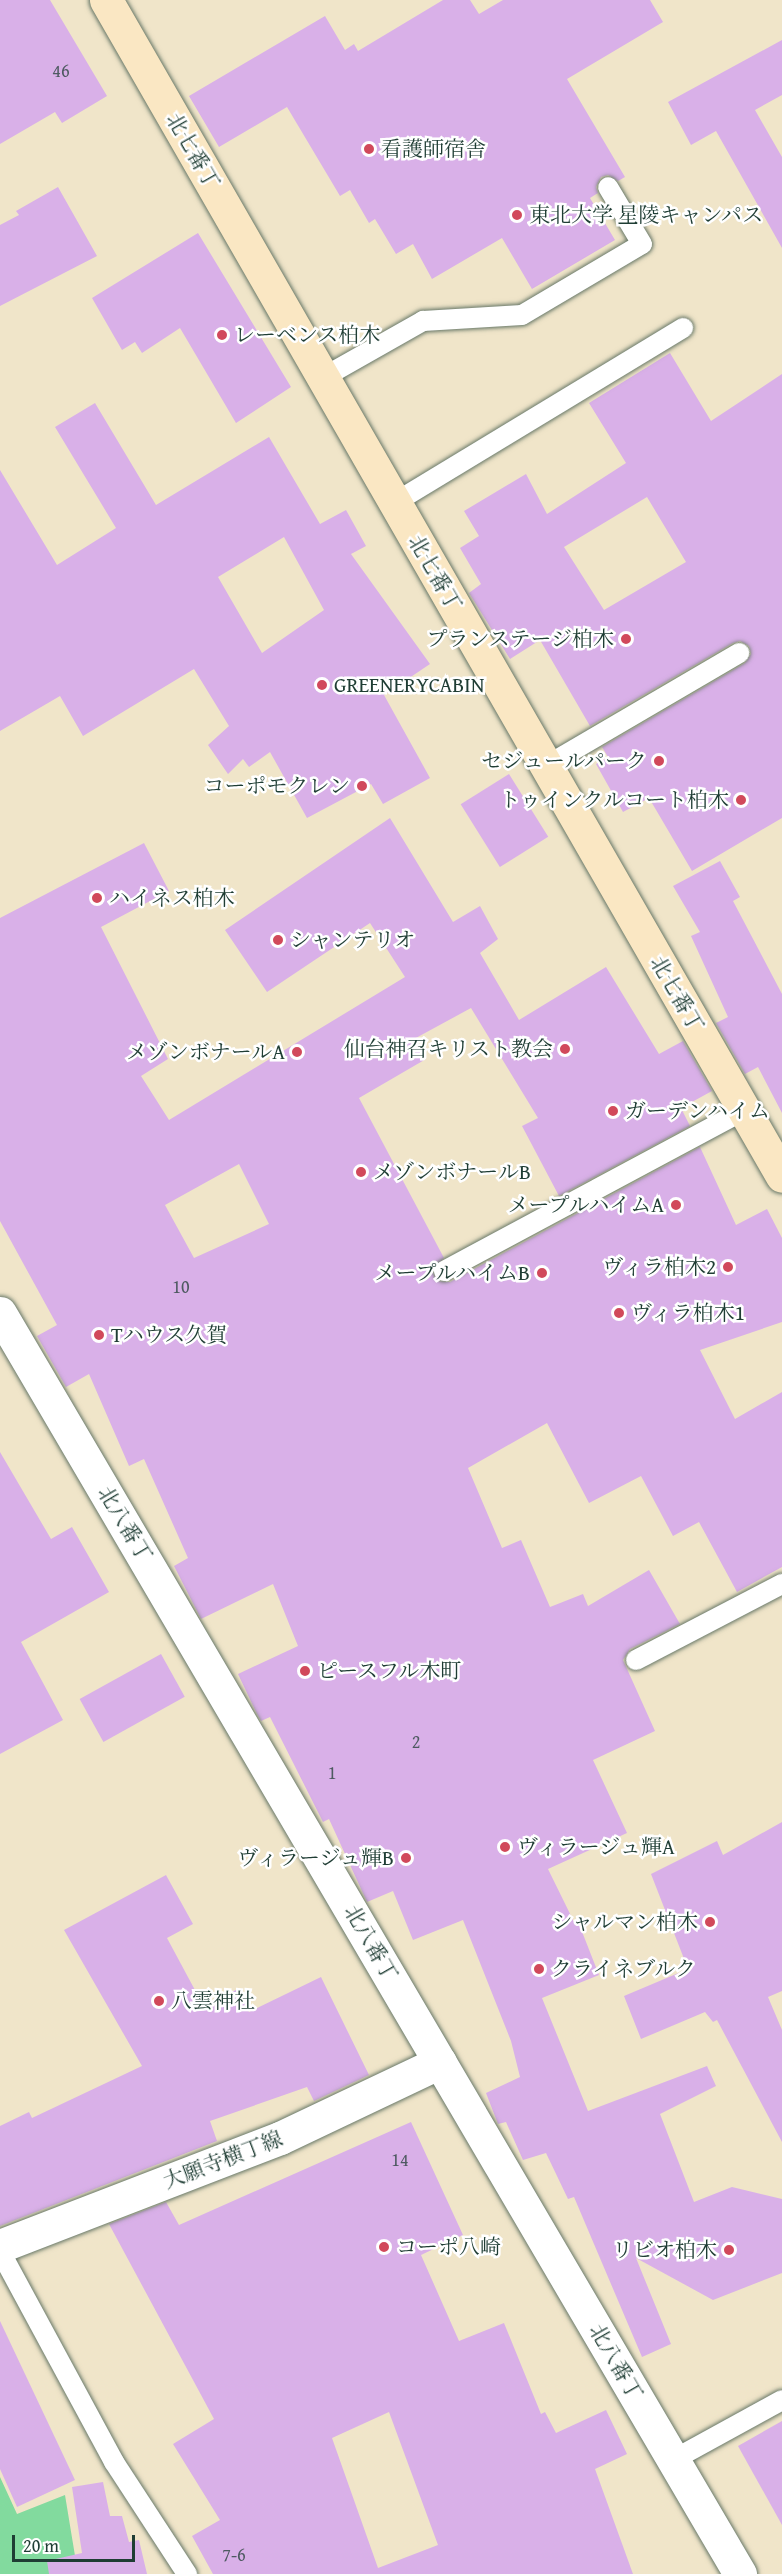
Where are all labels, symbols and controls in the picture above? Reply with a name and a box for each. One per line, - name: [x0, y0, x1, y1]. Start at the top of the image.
- house number: 46: [52, 60, 70, 82]
- street label: 北七番丁: [161, 108, 225, 194]
- place label: 看護師宿舎: [381, 136, 486, 162]
- marker: 看護師宿舎: [362, 142, 376, 156]
- place label: 東北大学 星陵キャンパス: [529, 202, 765, 228]
- marker: 東北大学 星陵キャンパス: [510, 208, 524, 222]
- place label: レーベンス柏木: [234, 322, 381, 348]
- marker: レーベンス柏木: [215, 328, 229, 342]
- street label: 北七番丁: [403, 530, 467, 616]
- place label: プランステージ柏木: [425, 626, 614, 652]
- marker: プランステージ柏木: [619, 632, 633, 646]
- place label: GREENERYCABIN: [334, 672, 484, 698]
- marker: GREENERYCABIN: [315, 678, 329, 692]
- place label: セジュールパーク: [479, 748, 647, 774]
- marker: セジュールパーク: [652, 754, 666, 768]
- place label: コーポモクレン: [203, 773, 350, 799]
- marker: コーポモクレン: [355, 779, 369, 793]
- place label: トゥインクルコート柏木: [498, 787, 729, 813]
- marker: トゥインクルコート柏木: [734, 793, 748, 807]
- place label: ハイネス柏木: [109, 885, 235, 911]
- marker: ハイネス柏木: [90, 891, 104, 905]
- place label: シャンテリオ: [290, 927, 416, 953]
- marker: シャンテリオ: [271, 933, 285, 947]
- street label: 北七番丁: [645, 951, 709, 1037]
- place label: 仙台神召キリスト教会: [343, 1036, 553, 1062]
- place label: メゾンボナールA: [125, 1039, 285, 1065]
- marker: 仙台神召キリスト教会: [558, 1042, 572, 1056]
- marker: メゾンボナールA: [290, 1045, 304, 1059]
- place label: ガーデンハイム: [625, 1098, 772, 1124]
- marker: ガーデンハイム: [606, 1104, 620, 1118]
- place label: メゾンボナールB: [373, 1159, 532, 1185]
- marker: メゾンボナールB: [354, 1165, 368, 1179]
- place label: メープルハイムA: [504, 1192, 664, 1218]
- marker: メープルハイムA: [669, 1198, 683, 1212]
- place label: ヴィラ柏木2: [601, 1254, 716, 1280]
- place label: メープルハイムB: [371, 1260, 530, 1286]
- marker: ヴィラ柏木2: [721, 1260, 735, 1274]
- marker: メープルハイムB: [535, 1266, 549, 1280]
- house number: 10: [172, 1276, 190, 1298]
- place label: ヴィラ柏木1: [631, 1300, 746, 1326]
- marker: ヴィラ柏木1: [612, 1306, 626, 1320]
- place label: Tハウス久賀: [111, 1322, 228, 1348]
- marker: Tハウス久賀: [92, 1328, 106, 1342]
- street label: 北八番丁: [93, 1482, 157, 1566]
- place label: ピースフル木町: [317, 1658, 463, 1684]
- marker: ピースフル木町: [298, 1664, 312, 1678]
- house number: 2: [412, 1731, 420, 1753]
- house number: 1: [328, 1762, 336, 1784]
- place label: ヴィラージュ輝A: [517, 1834, 677, 1860]
- marker: ヴィラージュ輝A: [498, 1840, 512, 1854]
- place label: ヴィラージュ輝B: [235, 1845, 394, 1871]
- marker: ヴィラージュ輝B: [399, 1851, 413, 1865]
- street label: 北八番丁: [339, 1900, 403, 1986]
- place label: シャルマン柏木: [551, 1909, 698, 1935]
- marker: シャルマン柏木: [703, 1915, 717, 1929]
- place label: クライネブルク: [551, 1956, 698, 1982]
- marker: クライネブルク: [532, 1962, 546, 1976]
- place label: 八雲神社: [171, 1988, 255, 2014]
- marker: 八雲神社: [152, 1994, 166, 2008]
- street label: 大願寺横丁線: [160, 2126, 286, 2194]
- house number: 14: [391, 2149, 409, 2171]
- place label: コーポ八崎: [396, 2234, 501, 2260]
- place label: リビオ柏木: [612, 2237, 717, 2263]
- marker: コーポ八崎: [377, 2240, 391, 2254]
- marker: リビオ柏木: [722, 2243, 736, 2257]
- street label: 北八番丁: [584, 2319, 648, 2405]
- scale bar: [15, 2523, 138, 2561]
- text: 20 m: [23, 2532, 59, 2559]
- house number: 7-6: [222, 2544, 246, 2566]

